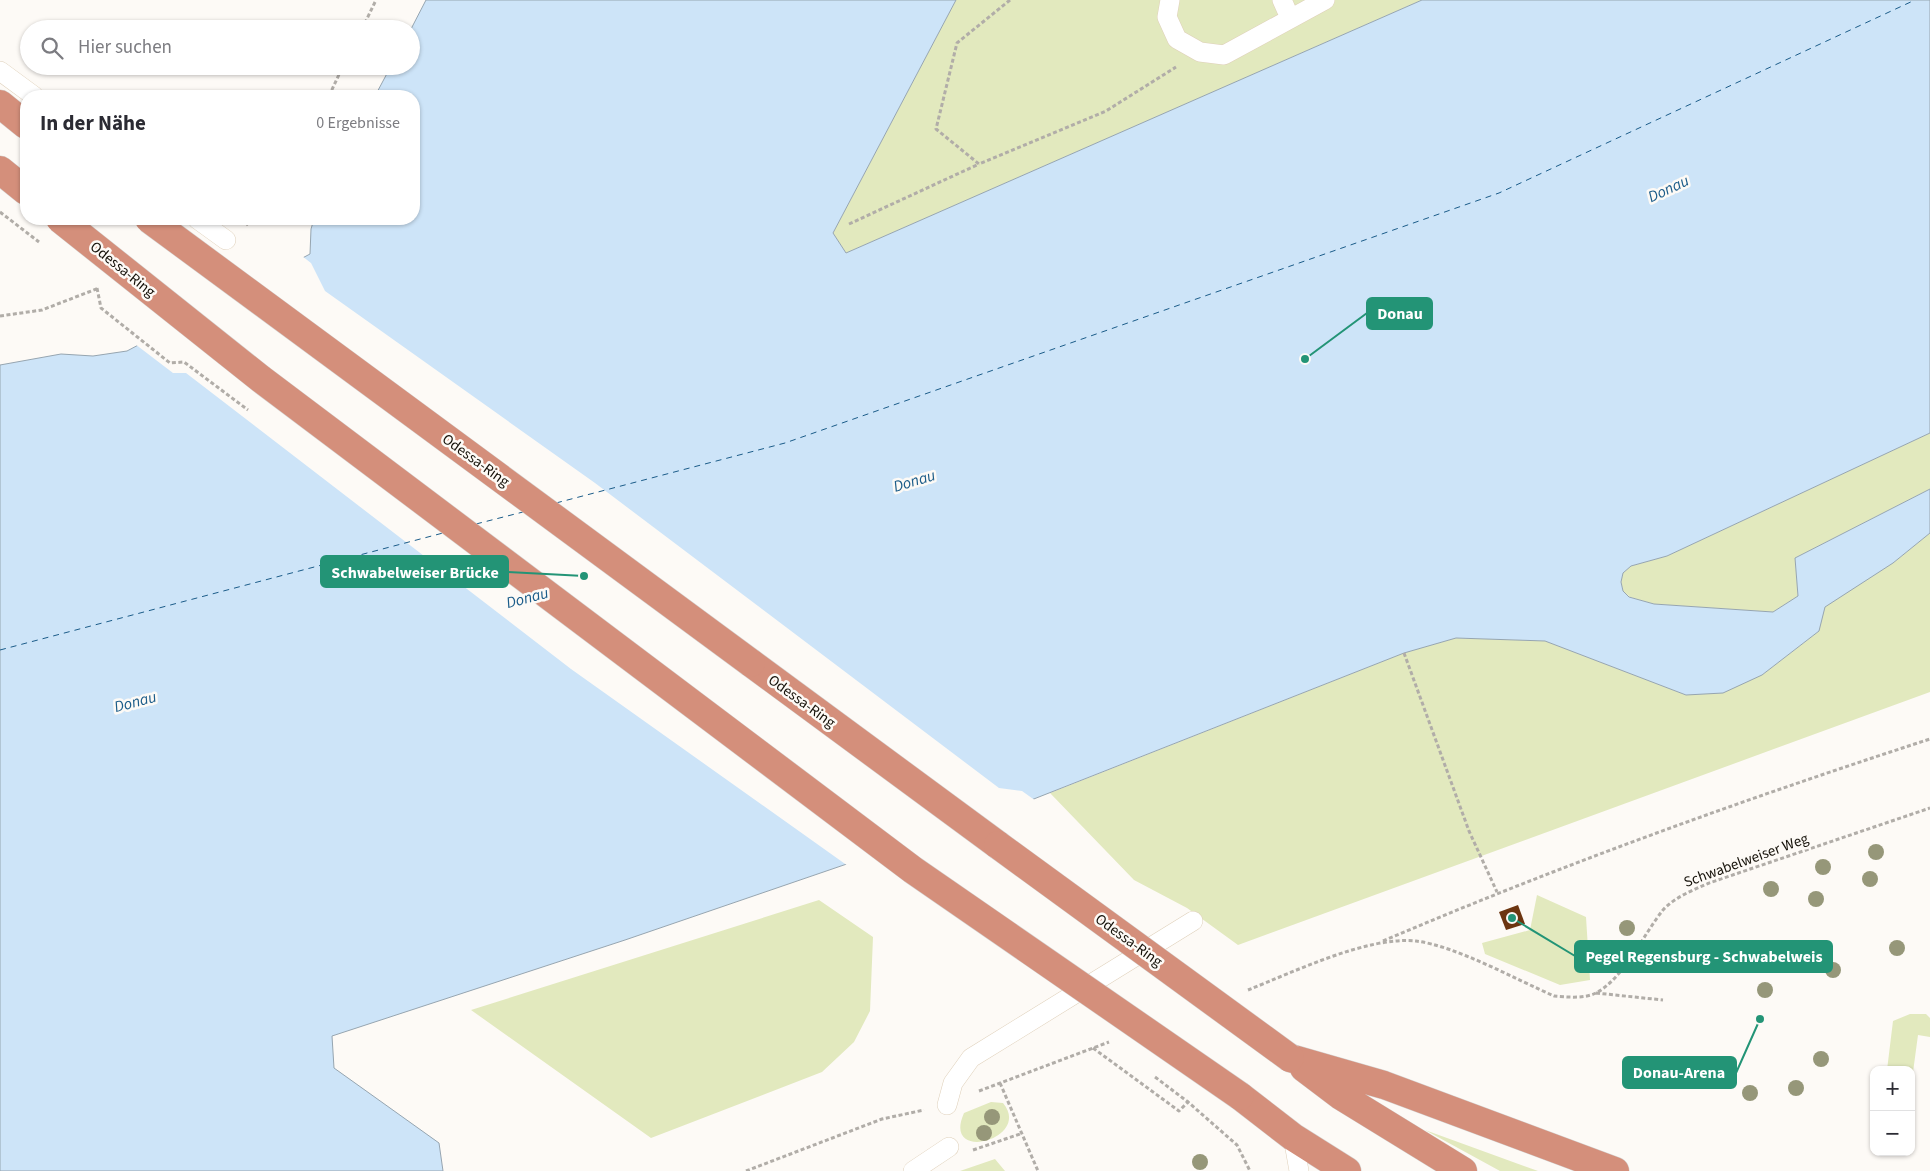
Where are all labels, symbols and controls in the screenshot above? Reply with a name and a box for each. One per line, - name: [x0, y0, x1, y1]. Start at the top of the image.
- search box: [20, 20, 420, 75]
- icon: search: [38, 34, 66, 62]
- text: Hier suchen: [78, 34, 172, 61]
- text: In der Nähe: [40, 108, 146, 138]
- text: 0 Ergebnisse: [316, 112, 400, 134]
- water label: Donau: [1644, 170, 1693, 208]
- street label: Odessa-Ring: [86, 237, 160, 303]
- callout: Donau: [1367, 298, 1432, 329]
- text: Donau: [1377, 303, 1423, 325]
- street label: Odessa-Ring: [438, 429, 514, 492]
- water label: Donau: [890, 464, 938, 498]
- callout: Schwabelweiser Brücke: [321, 556, 508, 587]
- text: Schwabelweiser Brücke: [331, 562, 499, 584]
- water label: Donau: [504, 582, 551, 614]
- street label: Odessa-Ring: [764, 670, 840, 733]
- water label: Donau: [112, 686, 159, 718]
- street label: Schwabelweiser Weg: [1681, 828, 1812, 893]
- street label: Odessa-Ring: [1091, 909, 1167, 972]
- callout: Pegel Regensburg - Schwabelweis: [1575, 941, 1832, 972]
- text: Pegel Regensburg - Schwabelweis: [1585, 946, 1823, 968]
- callout: Donau-Arena: [1623, 1057, 1736, 1088]
- text: Donau-Arena: [1633, 1062, 1725, 1084]
- map controls: [1870, 1066, 1915, 1156]
- button: +: [1870, 1066, 1915, 1111]
- button: −: [1870, 1111, 1915, 1156]

